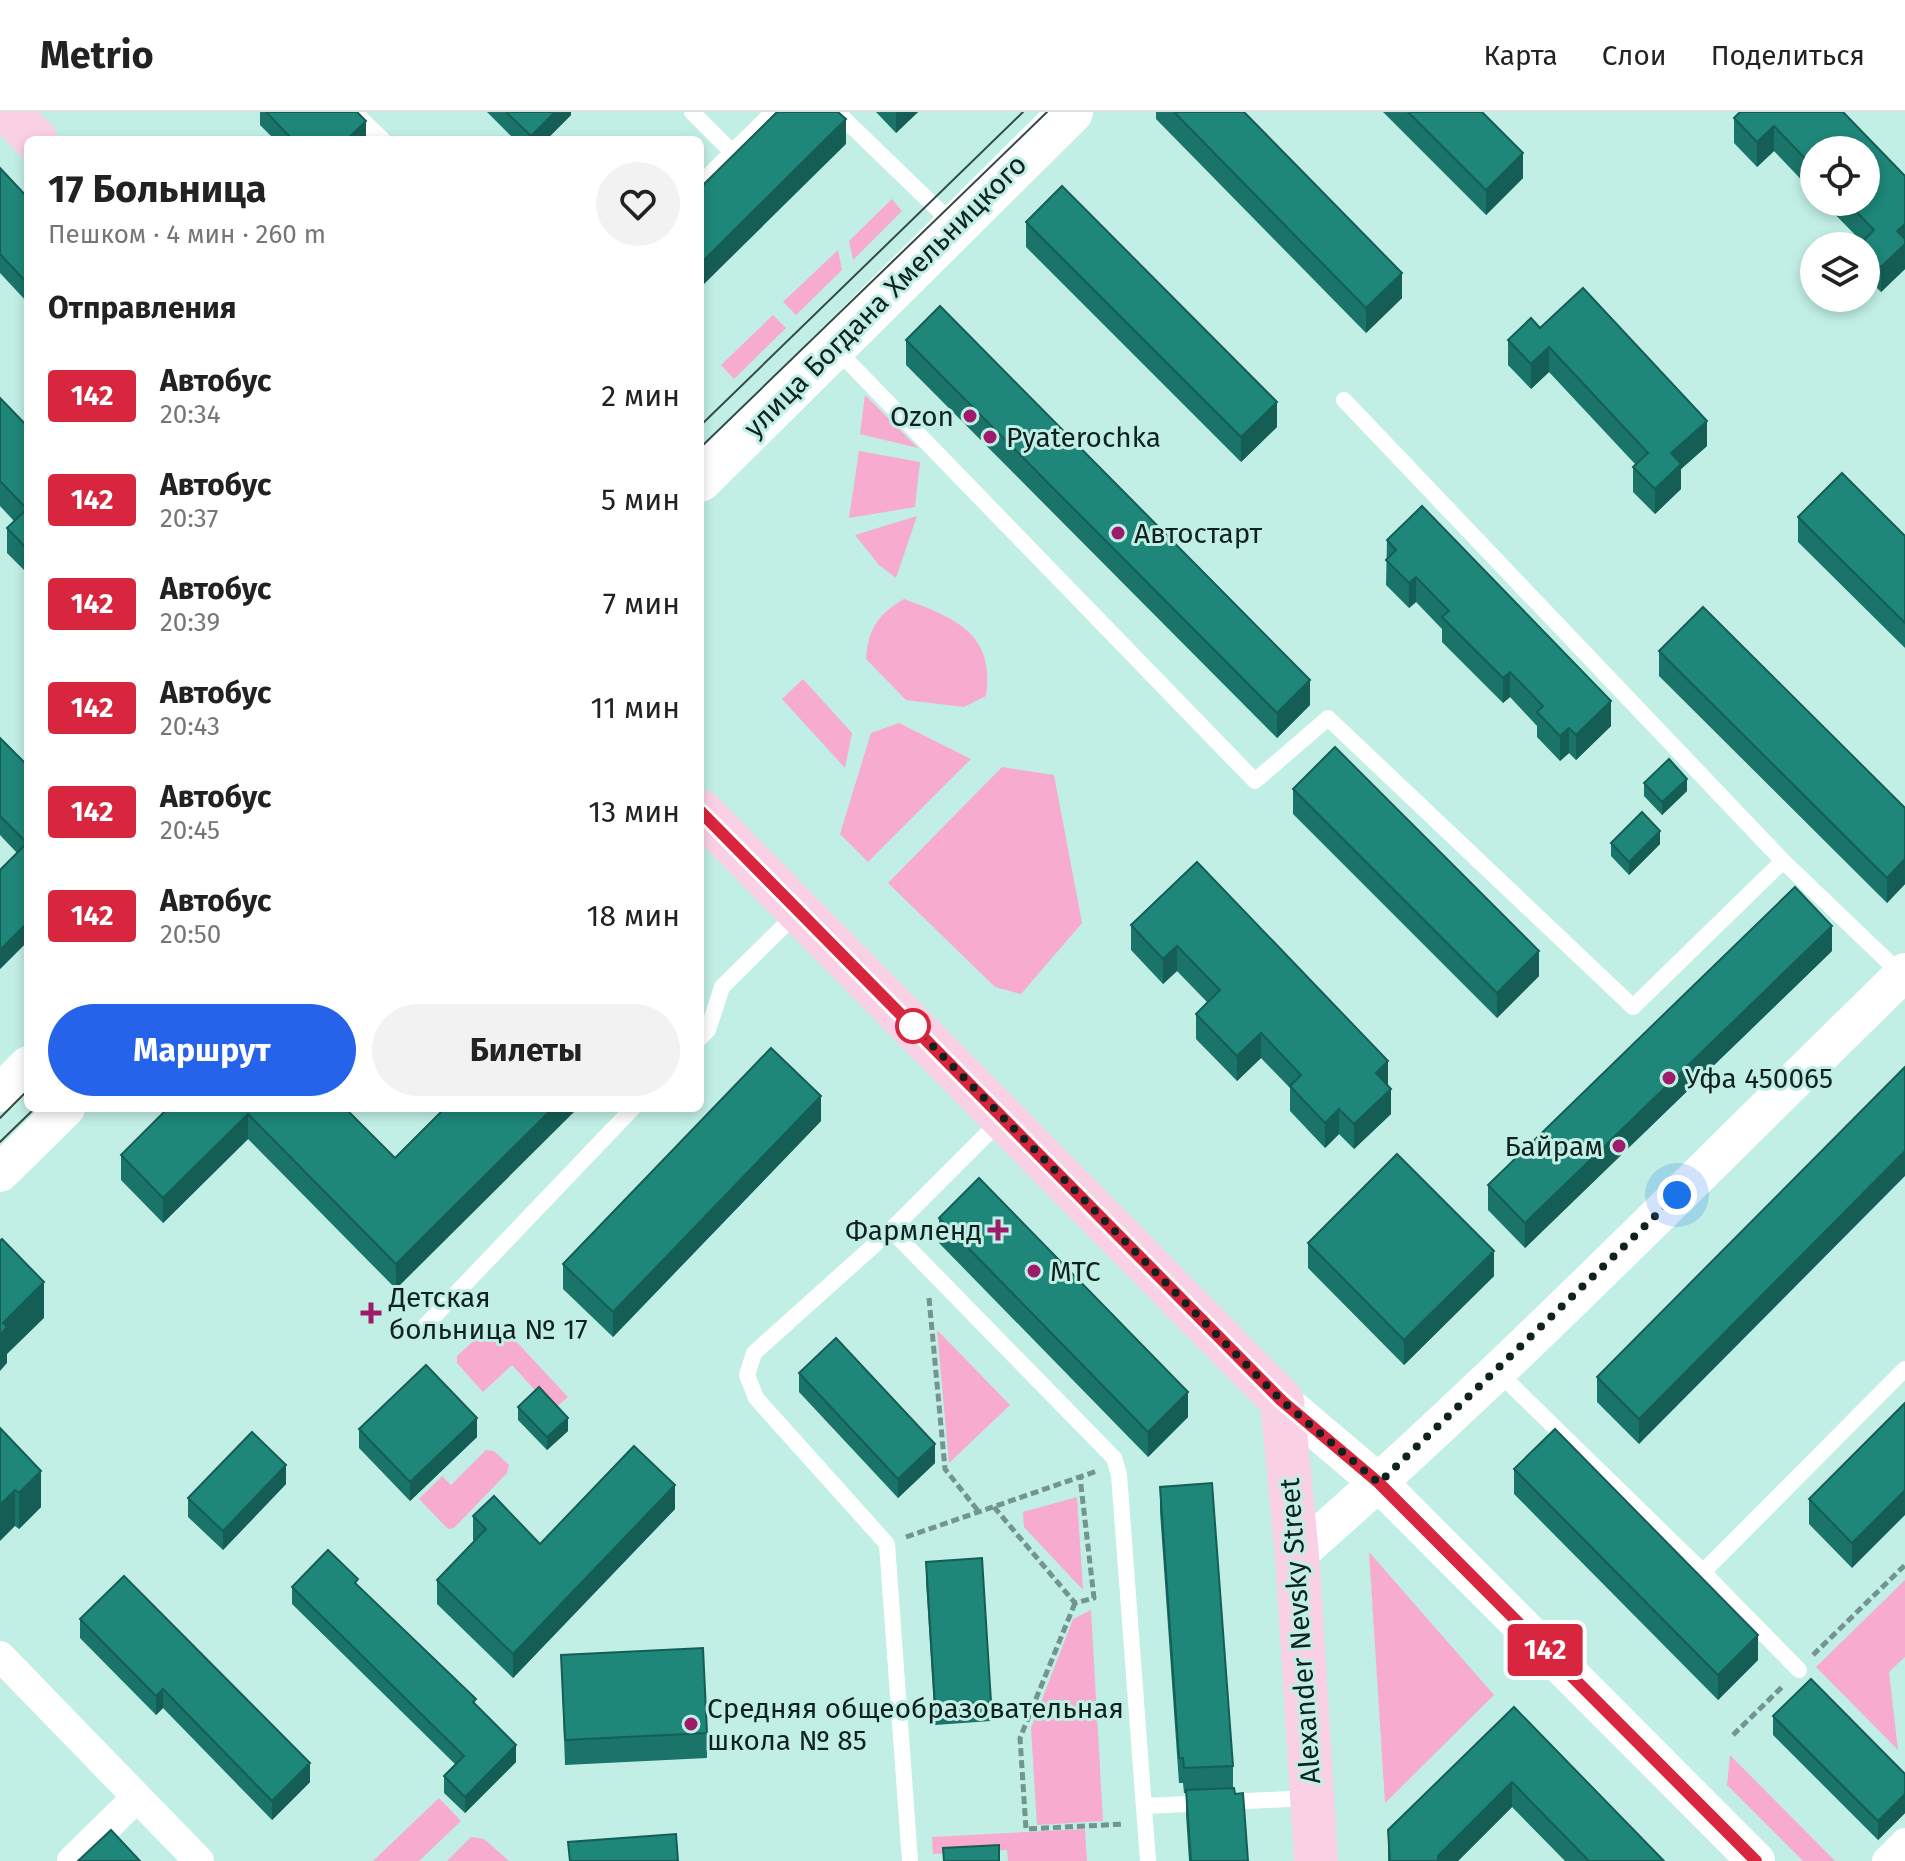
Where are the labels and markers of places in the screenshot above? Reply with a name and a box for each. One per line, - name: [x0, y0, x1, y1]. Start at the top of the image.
- place label: Ozon: [890, 400, 954, 433]
- marker: Ozon: [961, 407, 979, 425]
- place label: Pyaterochka: [1006, 421, 1161, 454]
- marker: Pyaterochka: [981, 428, 999, 446]
- place label: Автостарт: [1134, 517, 1263, 550]
- marker: Автостарт: [1109, 524, 1127, 542]
- unlabelled marker: [896, 1009, 930, 1043]
- place label: Уфа 450065: [1685, 1062, 1833, 1095]
- marker: Уфа 450065: [1660, 1069, 1678, 1087]
- place label: Байрам: [1504, 1130, 1603, 1163]
- marker: Байрам: [1610, 1137, 1628, 1155]
- place label: Фармленд: [845, 1214, 982, 1247]
- marker: Фармленд: [989, 1221, 1007, 1239]
- place label: МТС: [1050, 1255, 1101, 1288]
- marker: МТС: [1025, 1262, 1043, 1280]
- place label: Детская больница № 17: [388, 1281, 588, 1346]
- marker: Детская больница № 17: [360, 1302, 382, 1324]
- place label: Средняя общеобразовательная школа № 85: [707, 1692, 1124, 1757]
- marker: Средняя общеобразовательная школа № 85: [682, 1715, 700, 1733]

